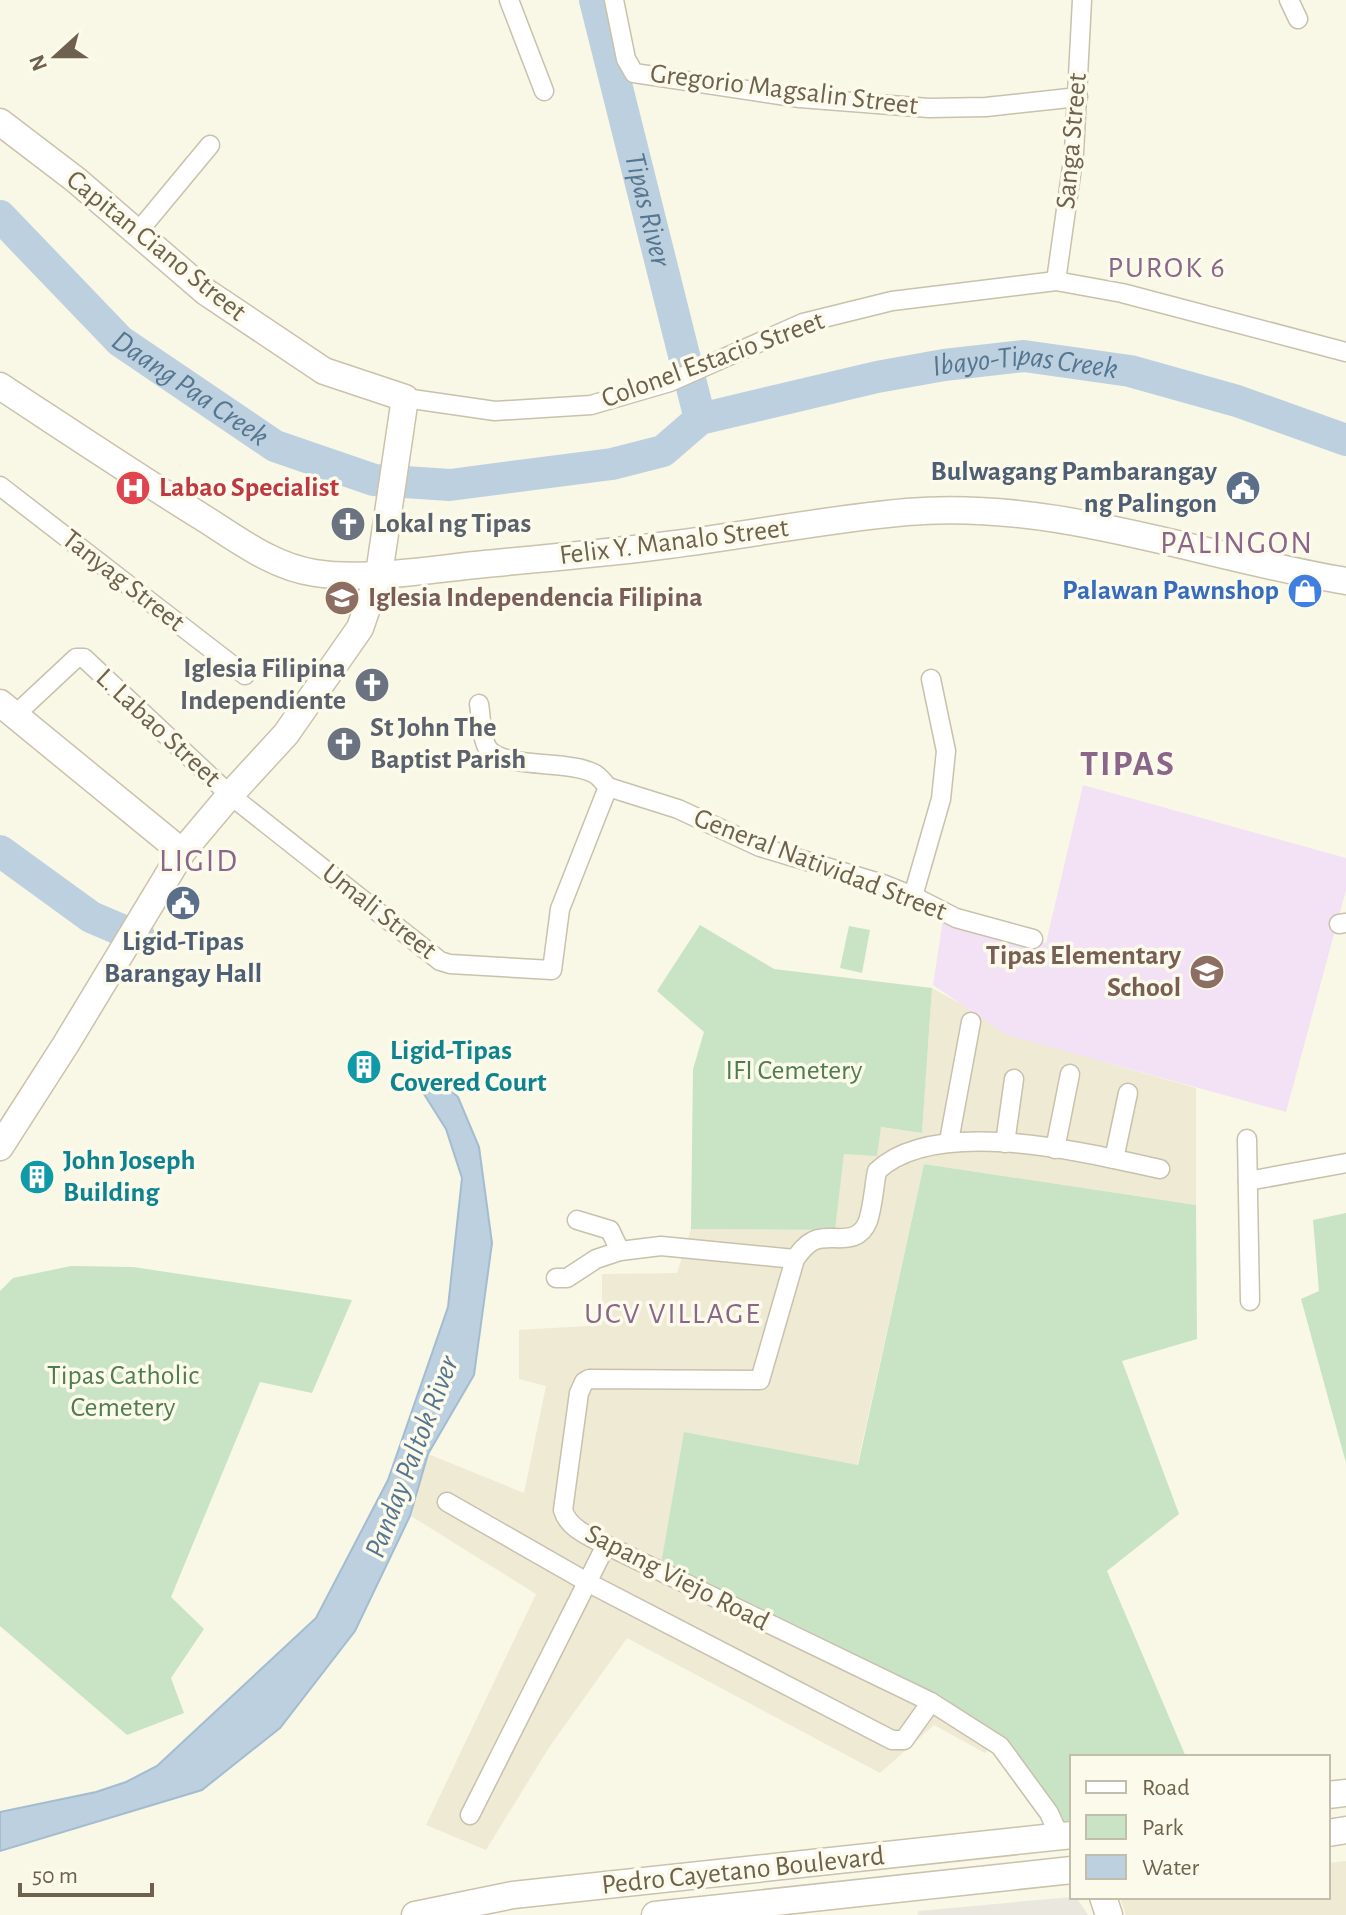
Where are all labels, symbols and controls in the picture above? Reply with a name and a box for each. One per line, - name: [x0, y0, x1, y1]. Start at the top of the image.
- north arrow: [16, 16, 96, 96]
- text: N: [25, 52, 51, 74]
- street label: Gregorio Magsalin Street: [649, 60, 920, 120]
- street label: Sanga Street: [1052, 72, 1092, 210]
- water label: Tipas River: [619, 150, 676, 271]
- street label: Capitan Ciano Street: [61, 165, 251, 327]
- district label: PUROK 6: [1107, 253, 1227, 283]
- street label: Colonel Estacio Street: [598, 307, 828, 413]
- water label: Daang Paa Creek: [106, 325, 274, 452]
- water label: Ibayo-Tipas Creek: [930, 340, 1120, 384]
- place label: Bulwagang Pambarangay ng Palingon: [930, 458, 1217, 518]
- hospital icon: Labao Specialist: [114, 469, 152, 507]
- public building icon: Bulwagang Pambarangay ng Palingon: [1224, 469, 1262, 507]
- place label: Labao Specialist: [159, 474, 339, 502]
- church icon: Lokal ng Tipas: [329, 505, 367, 543]
- place label: Lokal ng Tipas: [374, 510, 531, 538]
- street label: Felix Y. Manalo Street: [558, 514, 790, 570]
- street label: Tanyag Street: [56, 525, 190, 637]
- district label: PALINGON: [1160, 527, 1314, 559]
- shop icon: Palawan Pawnshop: [1286, 572, 1324, 610]
- place label: Palawan Pawnshop: [1062, 577, 1279, 605]
- school or university icon: Iglesia Independencia Filipina: [323, 579, 361, 617]
- place label: Iglesia Independencia Filipina: [368, 584, 703, 612]
- place label: Iglesia Filipina Independiente: [180, 655, 346, 715]
- street label: L. Labao Street: [90, 664, 226, 792]
- church icon: Iglesia Filipina Independiente: [353, 666, 391, 704]
- place label: St John The Baptist Parish: [370, 714, 526, 774]
- church icon: St John The Baptist Parish: [325, 725, 363, 763]
- district label: TIPAS: [1080, 746, 1176, 782]
- street label: General Natividad Street: [690, 804, 950, 926]
- district label: LIGID: [159, 845, 239, 877]
- street label: Umali Street: [317, 859, 441, 965]
- public building icon: Ligid-Tipas Barangay Hall: [164, 884, 202, 922]
- place label: Ligid-Tipas Barangay Hall: [104, 928, 262, 988]
- place label: Tipas Elementary School: [986, 942, 1181, 1002]
- school or university icon: Tipas Elementary School: [1188, 953, 1226, 991]
- place label: Ligid-Tipas Covered Court: [390, 1037, 547, 1097]
- building icon: Ligid-Tipas Covered Court: [345, 1048, 383, 1086]
- park label: IFI Cemetery: [726, 1057, 862, 1085]
- place label: John Joseph Building: [63, 1147, 196, 1207]
- building icon: John Joseph Building: [18, 1158, 56, 1196]
- district label: UCV VILLAGE: [584, 1299, 762, 1329]
- water label: Panday Paltok River: [360, 1351, 465, 1562]
- park label: Tipas Catholic Cemetery: [47, 1362, 199, 1422]
- street label: Sapang Viejo Road: [581, 1520, 773, 1636]
- legend: [1070, 1755, 1330, 1899]
- text: Road: [1142, 1776, 1190, 1800]
- text: Park: [1142, 1816, 1183, 1840]
- street label: Pedro Cayetano Boulevard: [600, 1842, 886, 1900]
- scale bar: [20, 1847, 152, 1897]
- text: Water: [1142, 1856, 1200, 1880]
- text: 50 m: [32, 1864, 78, 1888]

